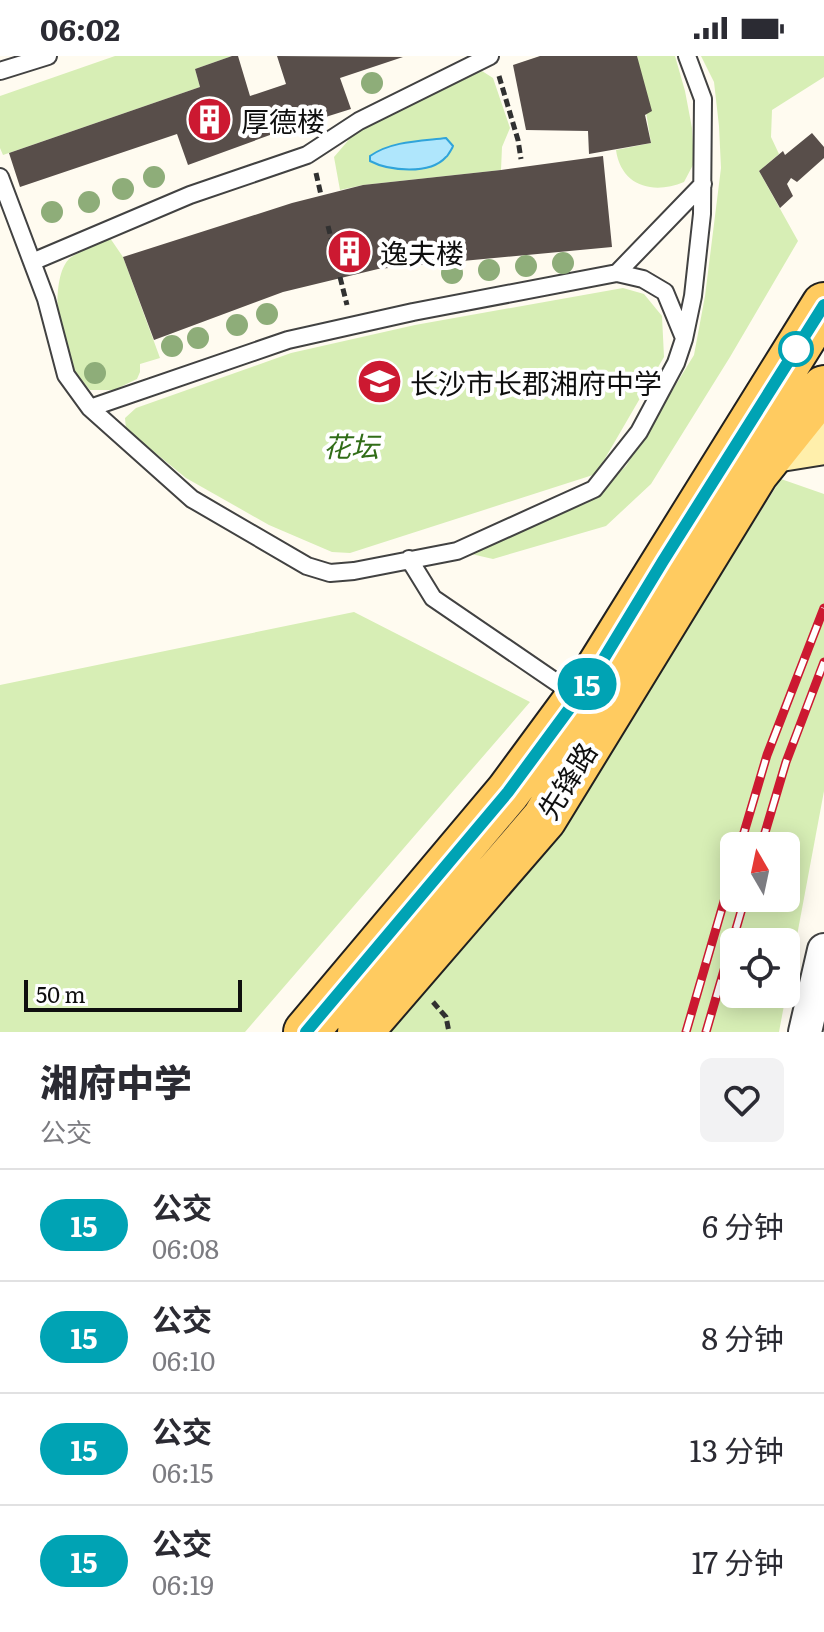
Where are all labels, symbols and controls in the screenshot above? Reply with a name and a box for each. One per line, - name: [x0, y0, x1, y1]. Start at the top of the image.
- text: 06:02: [40, 6, 120, 50]
- building icon: 厚德楼: [186, 96, 234, 144]
- place label: 厚德楼: [241, 99, 325, 141]
- building icon: 逸夫楼: [325, 228, 373, 276]
- place label: 逸夫楼: [380, 231, 464, 273]
- unlabelled marker: [779, 332, 813, 366]
- school or university icon: 长沙市长郡湘府中学: [355, 358, 403, 406]
- place label: 长沙市长郡湘府中学: [410, 361, 662, 403]
- park label: 花坛: [323, 424, 382, 466]
- line badge: 15: [551, 658, 623, 710]
- text: 15: [574, 663, 600, 705]
- street label: 先锋路: [526, 733, 606, 827]
- north arrow: [720, 832, 800, 912]
- map controls: [720, 832, 800, 1008]
- button: locate: [720, 928, 800, 1008]
- scale bar: [24, 976, 242, 1012]
- text: 50 m: [36, 977, 86, 1010]
- text: 湘府中学: [40, 1052, 192, 1109]
- button: heart: [700, 1058, 784, 1142]
- text: 公交: [40, 1111, 92, 1150]
- text: 公交: [152, 1184, 212, 1228]
- text: 6 分钟: [702, 1203, 784, 1247]
- text: 15: [71, 1204, 97, 1246]
- text: 06:08: [152, 1228, 219, 1267]
- text: 公交: [152, 1296, 212, 1340]
- text: 8 分钟: [701, 1315, 784, 1359]
- text: 15: [71, 1316, 97, 1358]
- text: 06:10: [152, 1340, 215, 1379]
- text: 公交: [152, 1408, 212, 1452]
- text: 13 分钟: [690, 1427, 784, 1471]
- text: 15: [71, 1428, 97, 1470]
- text: 06:15: [152, 1452, 213, 1491]
- text: 公交: [152, 1520, 212, 1564]
- text: 17 分钟: [691, 1539, 784, 1583]
- text: 15: [71, 1540, 97, 1582]
- text: 06:19: [152, 1564, 214, 1603]

